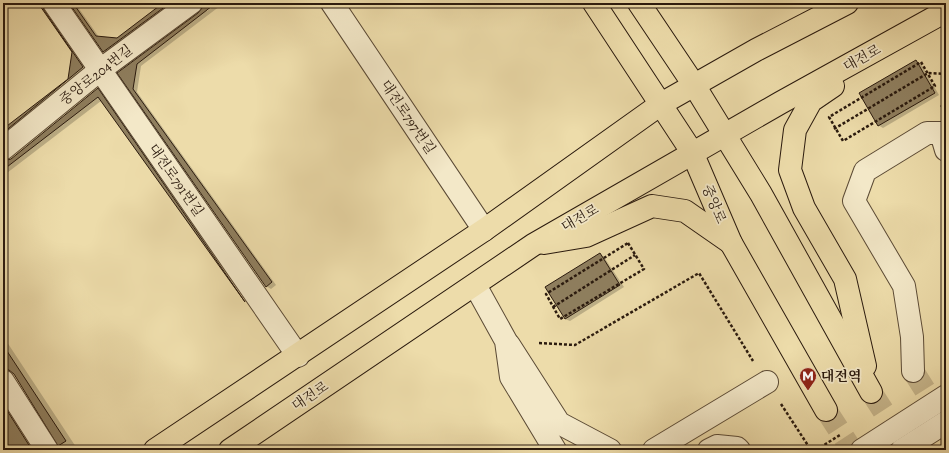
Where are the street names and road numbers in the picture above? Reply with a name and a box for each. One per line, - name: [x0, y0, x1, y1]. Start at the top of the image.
- street label: 중앙로204번길: [55, 40, 137, 110]
- street label: 대전로: [840, 40, 885, 76]
- street label: 대전로797번길: [376, 76, 440, 158]
- street label: 대전로791번길: [144, 140, 208, 220]
- street label: 중앙로: [697, 182, 731, 227]
- street label: 대전로: [558, 199, 603, 236]
- street label: 대전로: [288, 377, 333, 415]

